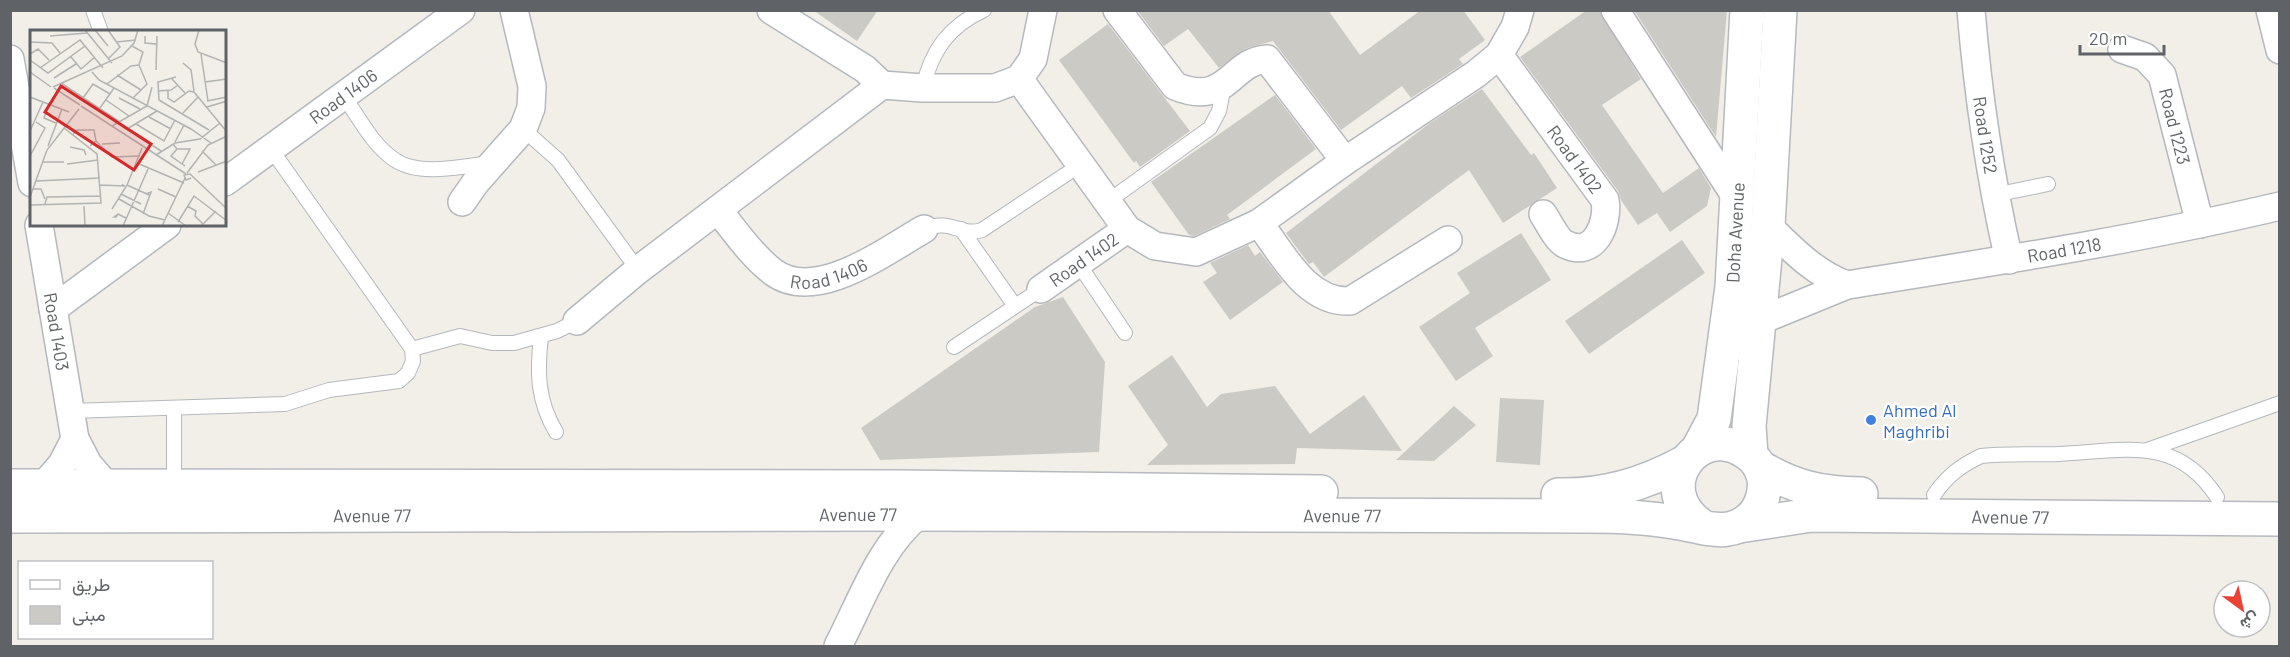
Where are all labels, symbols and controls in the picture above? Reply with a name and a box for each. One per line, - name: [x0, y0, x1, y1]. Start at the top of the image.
- scale bar: [2080, 18, 2164, 56]
- text: 20 m: [2089, 27, 2127, 49]
- inset map: [30, 30, 226, 226]
- street label: Road 1406: [305, 64, 381, 128]
- street label: Road 1223: [2155, 86, 2195, 167]
- street label: Road 1252: [1969, 95, 2003, 176]
- street label: Road 1402: [1543, 121, 1607, 198]
- street label: Doha Avenue: [1721, 182, 1749, 283]
- street label: Road 1402: [1045, 227, 1123, 291]
- street label: Road 1218: [2025, 232, 2103, 267]
- street label: Road 1406: [789, 253, 871, 293]
- street label: Road 1403: [40, 291, 74, 372]
- place label: Ahmed Al Maghribi: [1883, 399, 1956, 442]
- marker: Ahmed Al Maghribi: [1864, 413, 1878, 427]
- street label: Avenue 77: [819, 503, 897, 525]
- street label: Avenue 77: [333, 504, 411, 526]
- street label: Avenue 77: [1303, 504, 1381, 526]
- street label: Avenue 77: [1971, 505, 2050, 528]
- legend: [18, 561, 213, 639]
- text: طريق: [72, 573, 110, 596]
- north arrow: [2212, 579, 2272, 639]
- text: مبنى: [72, 603, 106, 626]
- text: ش: [2237, 608, 2264, 635]

